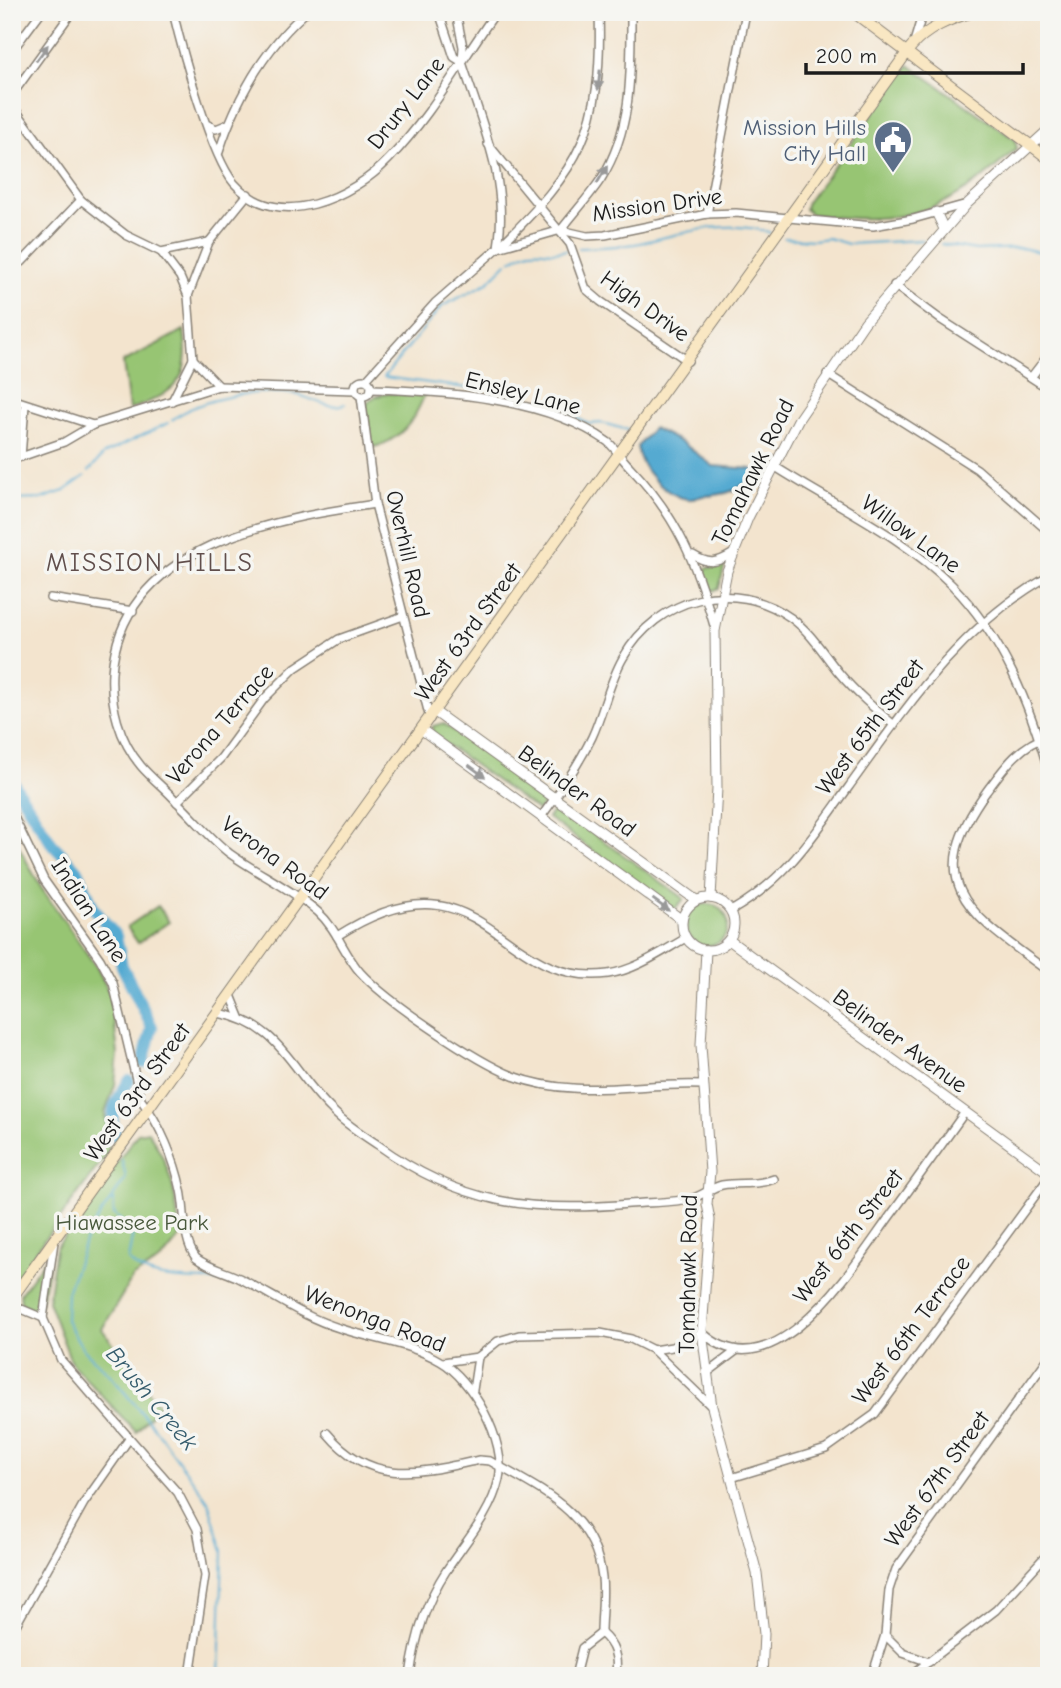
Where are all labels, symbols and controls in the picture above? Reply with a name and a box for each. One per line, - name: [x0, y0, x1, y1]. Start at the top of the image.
- scale bar: [806, 32, 1023, 76]
- one-way arrow: [35, 44, 49, 63]
- text: 200 m: [816, 44, 877, 68]
- street label: Drury Lane: [362, 51, 450, 155]
- one-way arrow: [593, 70, 604, 92]
- place label: Mission Hills City Hall: [743, 114, 866, 167]
- public building icon: Mission Hills City Hall: [872, 119, 914, 174]
- one-way arrow: [595, 166, 608, 185]
- street label: Mission Drive: [590, 183, 724, 227]
- street label: High Drive: [595, 265, 695, 347]
- street label: Ensley Lane: [463, 366, 583, 420]
- street label: Tomahawk Road: [706, 394, 800, 550]
- street label: Overhill Road: [380, 488, 436, 620]
- street label: Willow Lane: [856, 489, 966, 579]
- district label: MISSION HILLS: [46, 548, 254, 578]
- street label: West 63rd Street: [409, 557, 528, 706]
- street label: West 65th Street: [810, 653, 931, 800]
- street label: Verona Terrace: [161, 659, 279, 789]
- street label: Belinder Road: [513, 739, 641, 843]
- one-way arrow: [468, 763, 486, 777]
- street label: Verona Road: [216, 810, 334, 906]
- street label: Indian Lane: [45, 853, 133, 967]
- one-way arrow: [651, 898, 670, 912]
- street label: Belinder Avenue: [828, 983, 972, 1099]
- street label: West 63rd Street: [78, 1017, 197, 1166]
- street label: West 66th Street: [787, 1162, 910, 1308]
- street label: Tomahawk Road: [673, 1194, 703, 1354]
- park label: Hiawassee Park: [56, 1209, 208, 1236]
- street label: West 66th Terrace: [846, 1250, 976, 1410]
- street label: Wenonga Road: [301, 1280, 449, 1358]
- water label: Brush Creek: [100, 1340, 204, 1456]
- street label: West 67th Street: [879, 1405, 996, 1552]

